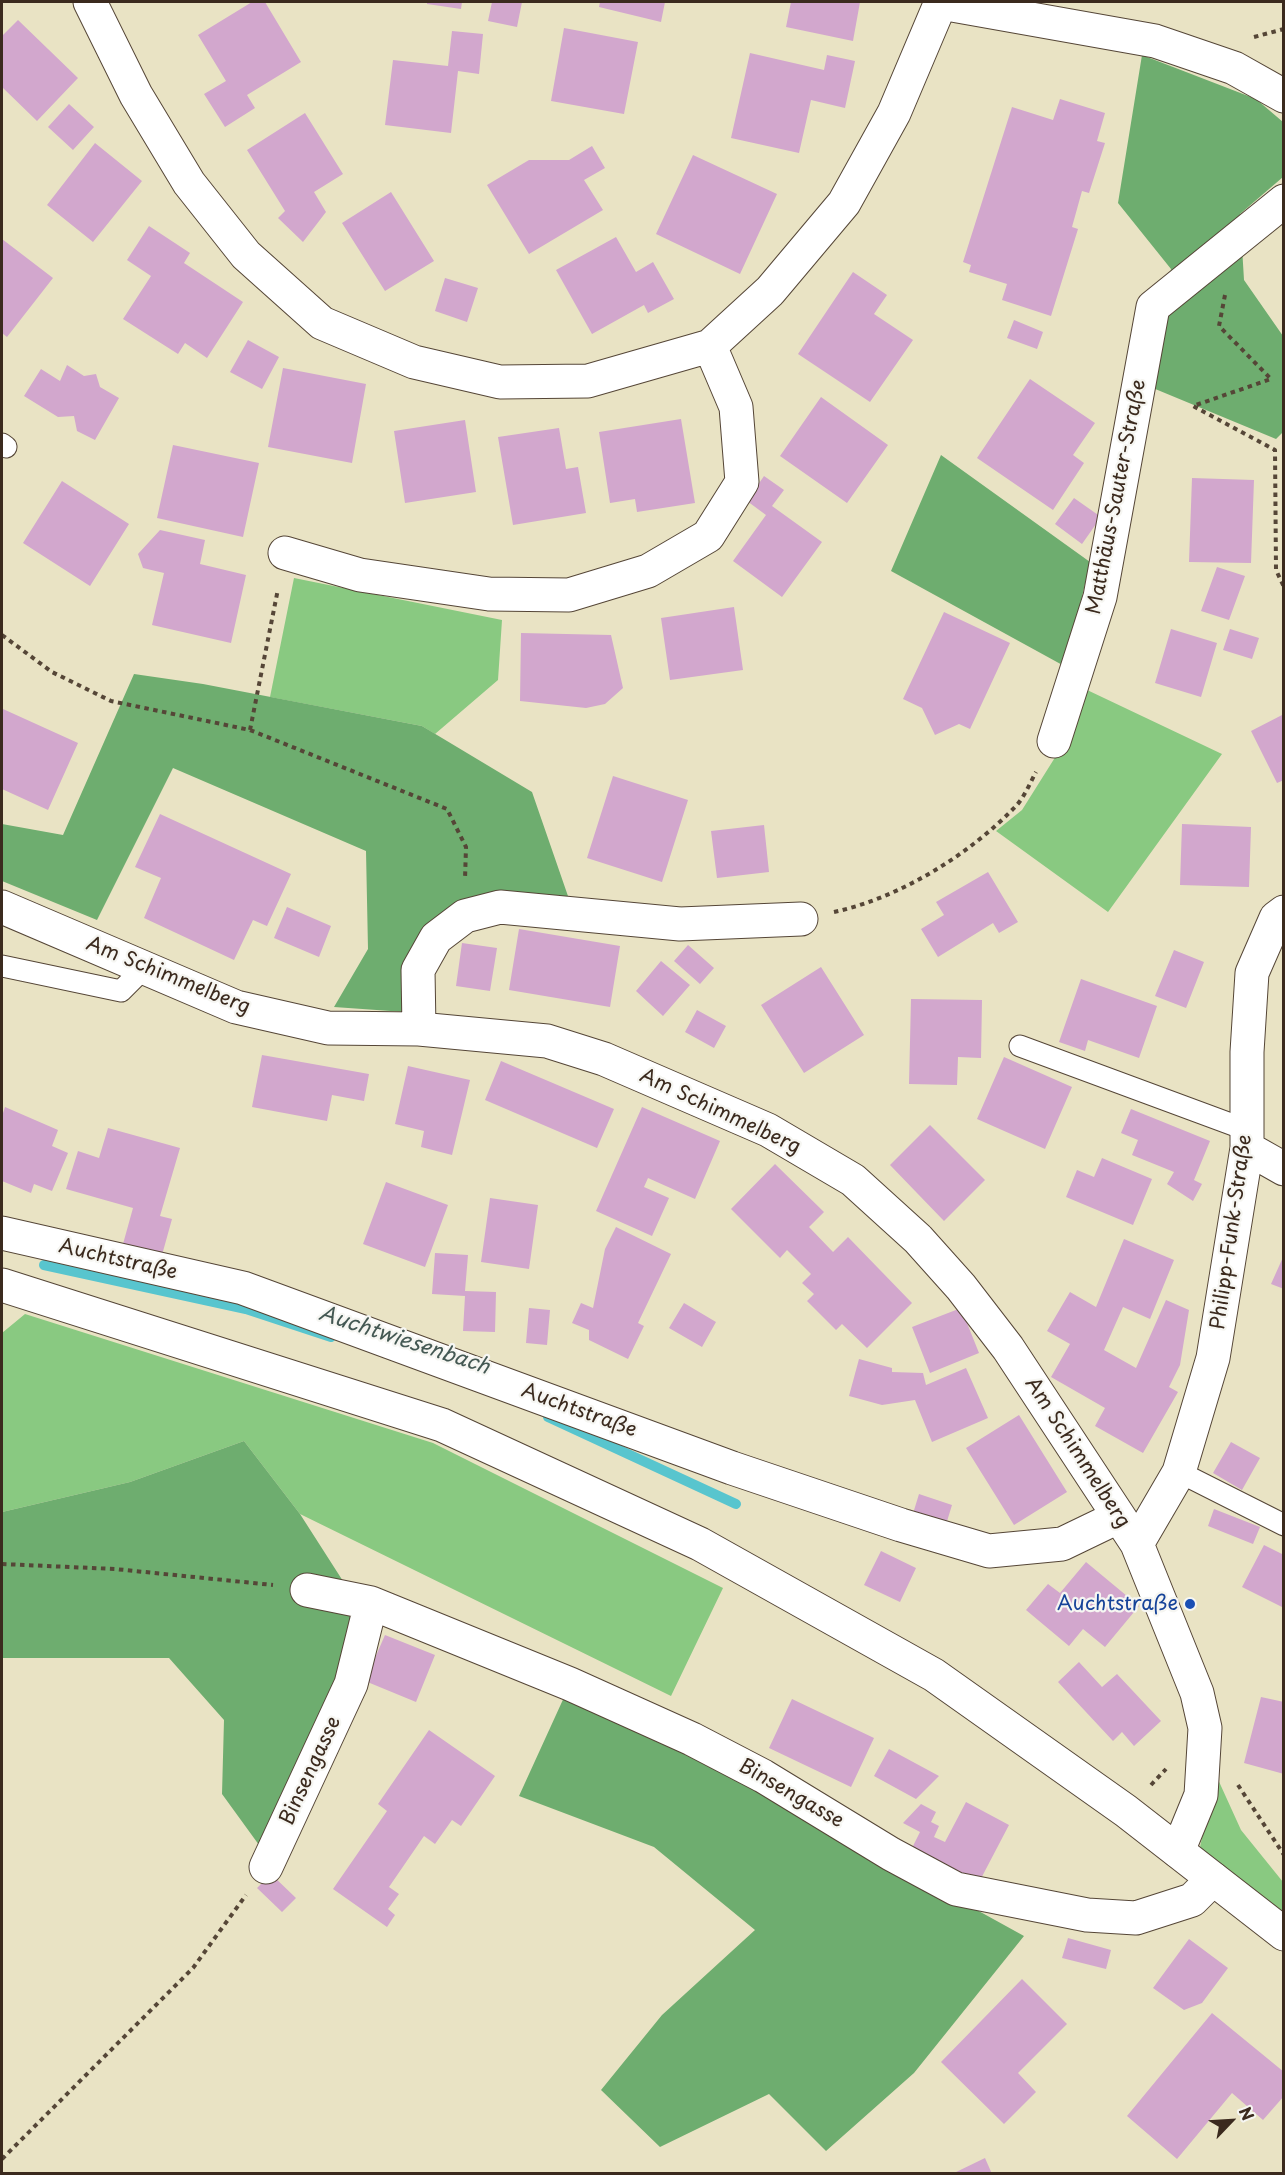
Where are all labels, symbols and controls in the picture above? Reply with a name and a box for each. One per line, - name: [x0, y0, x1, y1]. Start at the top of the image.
- street label: Matthäus-Sauter-Straße: [1082, 378, 1152, 616]
- street label: Am Schimmelberg: [83, 932, 253, 1020]
- street label: Am Schimmelberg: [636, 1064, 804, 1160]
- street label: Philipp-Funk-Straße: [1206, 1133, 1258, 1331]
- street label: Auchtstraße: [56, 1235, 180, 1285]
- water label: Auchtwiesenbach: [316, 1302, 492, 1380]
- street label: Am Schimmelberg: [1019, 1373, 1135, 1533]
- street label: Auchtstraße: [518, 1379, 640, 1443]
- place label: Auchtstraße: [1057, 1592, 1178, 1616]
- marker: Auchtstraße: [1183, 1597, 1197, 1611]
- street label: Binsengasse: [275, 1713, 347, 1829]
- street label: Binsengasse: [734, 1754, 848, 1834]
- north arrow: [1201, 2091, 1261, 2151]
- text: N: [1234, 2103, 1261, 2124]

